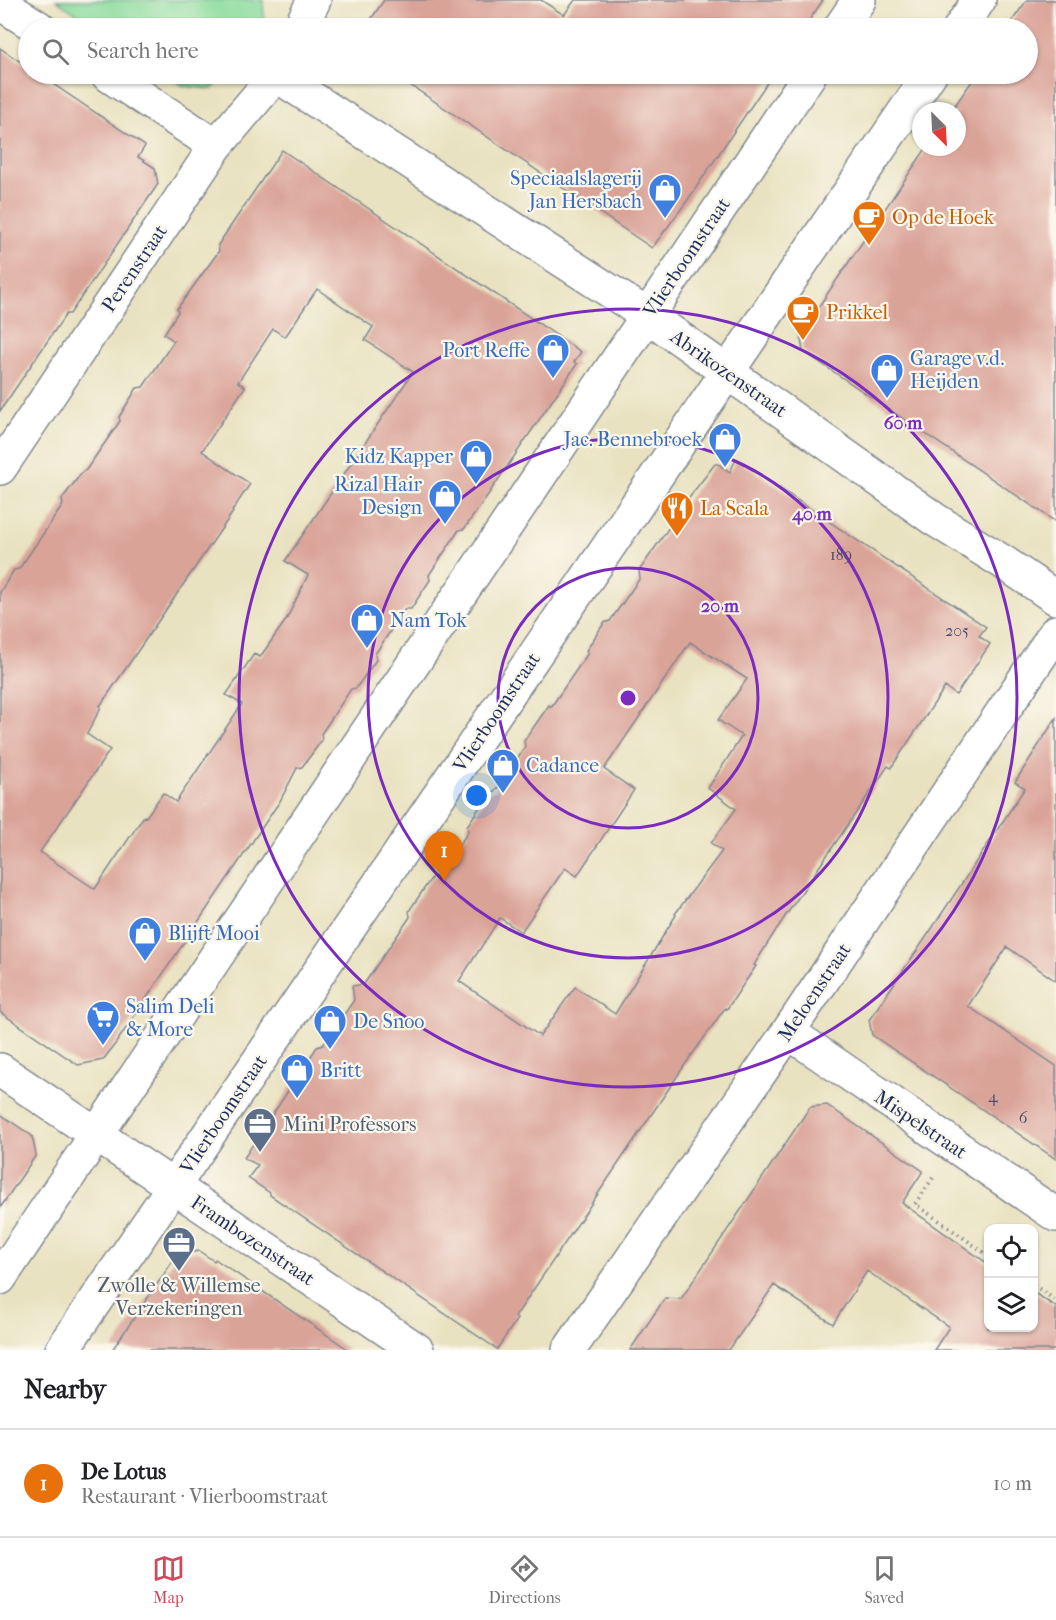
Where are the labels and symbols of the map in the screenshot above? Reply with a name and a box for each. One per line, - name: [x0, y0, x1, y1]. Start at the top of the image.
- north arrow: [912, 102, 966, 156]
- place label: Speciaalslagerij Jan Hersbach: [510, 167, 643, 213]
- shop icon: Speciaalslagerij Jan Hersbach: [647, 172, 683, 219]
- street label: Vlierboomstraat: [637, 193, 735, 322]
- cafe icon: Op de Hoek: [851, 199, 887, 246]
- place label: Op de Hoek: [892, 206, 995, 229]
- street label: Perenstraat: [97, 220, 172, 316]
- cafe icon: Prikkel: [785, 294, 821, 341]
- place label: Prikkel: [826, 301, 889, 324]
- street label: Abrikozenstraat: [665, 324, 791, 422]
- shop icon: Port Reffe: [535, 332, 571, 379]
- place label: Port Reffe: [443, 339, 530, 362]
- place label: Garage v.d. Heijden: [910, 347, 1004, 393]
- shop icon: Garage v.d. Heijden: [869, 352, 905, 399]
- text: 60 m: [884, 413, 923, 434]
- shop icon: Jac. Bennebroek: [707, 421, 743, 468]
- place label: Jac. Bennebroek: [562, 428, 703, 451]
- shop icon: Kidz Kapper: [458, 438, 494, 485]
- place label: Kidz Kapper: [345, 445, 453, 468]
- place label: Rizal Hair Design: [334, 473, 422, 519]
- shop icon: Rizal Hair Design: [427, 478, 463, 525]
- restaurant icon: La Scala: [659, 490, 695, 537]
- place label: La Scala: [700, 497, 770, 520]
- text: 40 m: [791, 504, 833, 525]
- house number: 189: [830, 545, 852, 564]
- text: 20 m: [701, 596, 740, 617]
- shop icon: Nam Tok: [349, 602, 385, 649]
- place label: Nam Tok: [390, 609, 468, 632]
- house number: 205: [945, 621, 969, 640]
- street label: Vlierboomstraat: [447, 648, 545, 777]
- centre of rings: [618, 688, 638, 708]
- shop icon: Cadance: [485, 747, 521, 794]
- place label: Cadance: [526, 754, 599, 777]
- your location: [462, 781, 491, 810]
- pin: 1: [424, 832, 464, 881]
- shop icon: Blijft Mooi: [127, 915, 163, 962]
- place label: Blijft Mooi: [168, 922, 260, 945]
- street label: Meloenstraat: [773, 939, 856, 1046]
- place label: Salim Deli & More: [126, 995, 215, 1041]
- supermarket icon: Salim Deli & More: [85, 999, 121, 1046]
- shop icon: De Snoo: [312, 1003, 348, 1050]
- place label: De Snoo: [353, 1010, 425, 1033]
- street label: Vlierboomstraat: [174, 1050, 272, 1179]
- shop icon: Britt: [279, 1052, 315, 1099]
- place label: Britt: [320, 1059, 362, 1082]
- street label: Mispelstraat: [870, 1085, 971, 1164]
- house number: 4: [988, 1087, 998, 1106]
- office icon: Mini Professors: [242, 1106, 278, 1153]
- house number: 6: [1019, 1108, 1028, 1127]
- place label: Mini Professors: [283, 1113, 416, 1136]
- street label: Frambozenstraat: [186, 1190, 319, 1290]
- office icon: Zwolle & Willemse Verzekeringen: [161, 1225, 197, 1272]
- place label: Zwolle & Willemse Verzekeringen: [97, 1274, 261, 1320]

